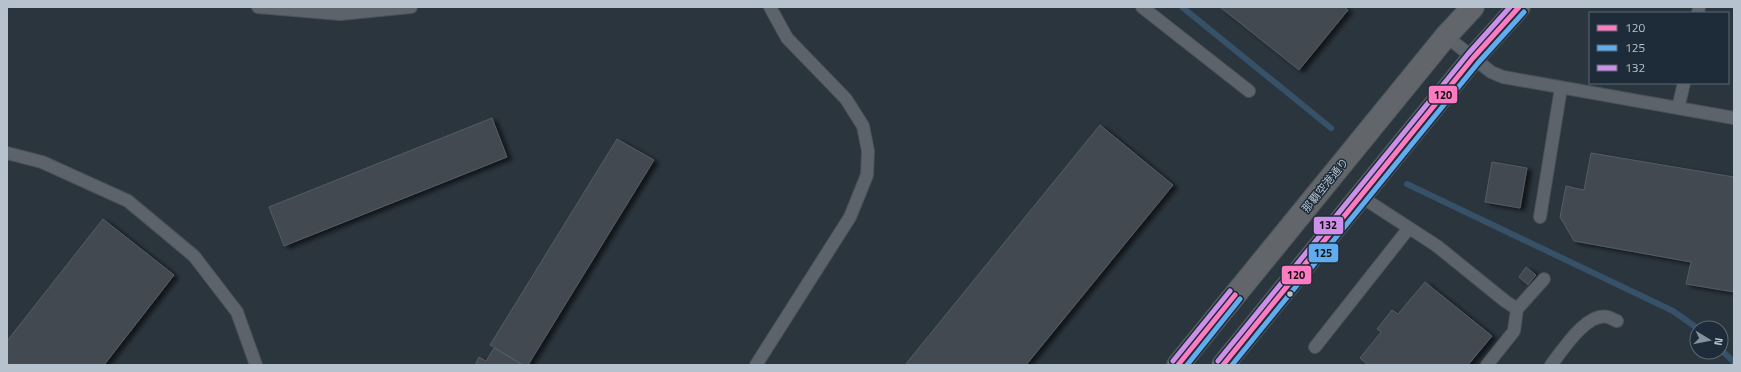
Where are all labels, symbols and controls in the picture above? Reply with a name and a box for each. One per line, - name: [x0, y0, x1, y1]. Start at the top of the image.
- legend: [1589, 12, 1729, 84]
- text: 120: [1625, 18, 1645, 37]
- text: 125: [1625, 38, 1645, 57]
- text: 132: [1625, 58, 1645, 77]
- line badge: 120: [1428, 85, 1458, 104]
- text: 120: [1434, 87, 1452, 103]
- street label: 那覇空港通り: [1298, 154, 1352, 216]
- line badge: 132: [1313, 216, 1344, 235]
- text: 132: [1319, 217, 1337, 233]
- line badge: 125: [1308, 243, 1339, 263]
- text: 125: [1314, 245, 1332, 261]
- line badge: 120: [1281, 265, 1312, 285]
- text: 120: [1287, 267, 1305, 283]
- unlabelled marker: [1285, 289, 1295, 299]
- north arrow: [1689, 320, 1729, 360]
- text: N: [1710, 337, 1727, 347]

